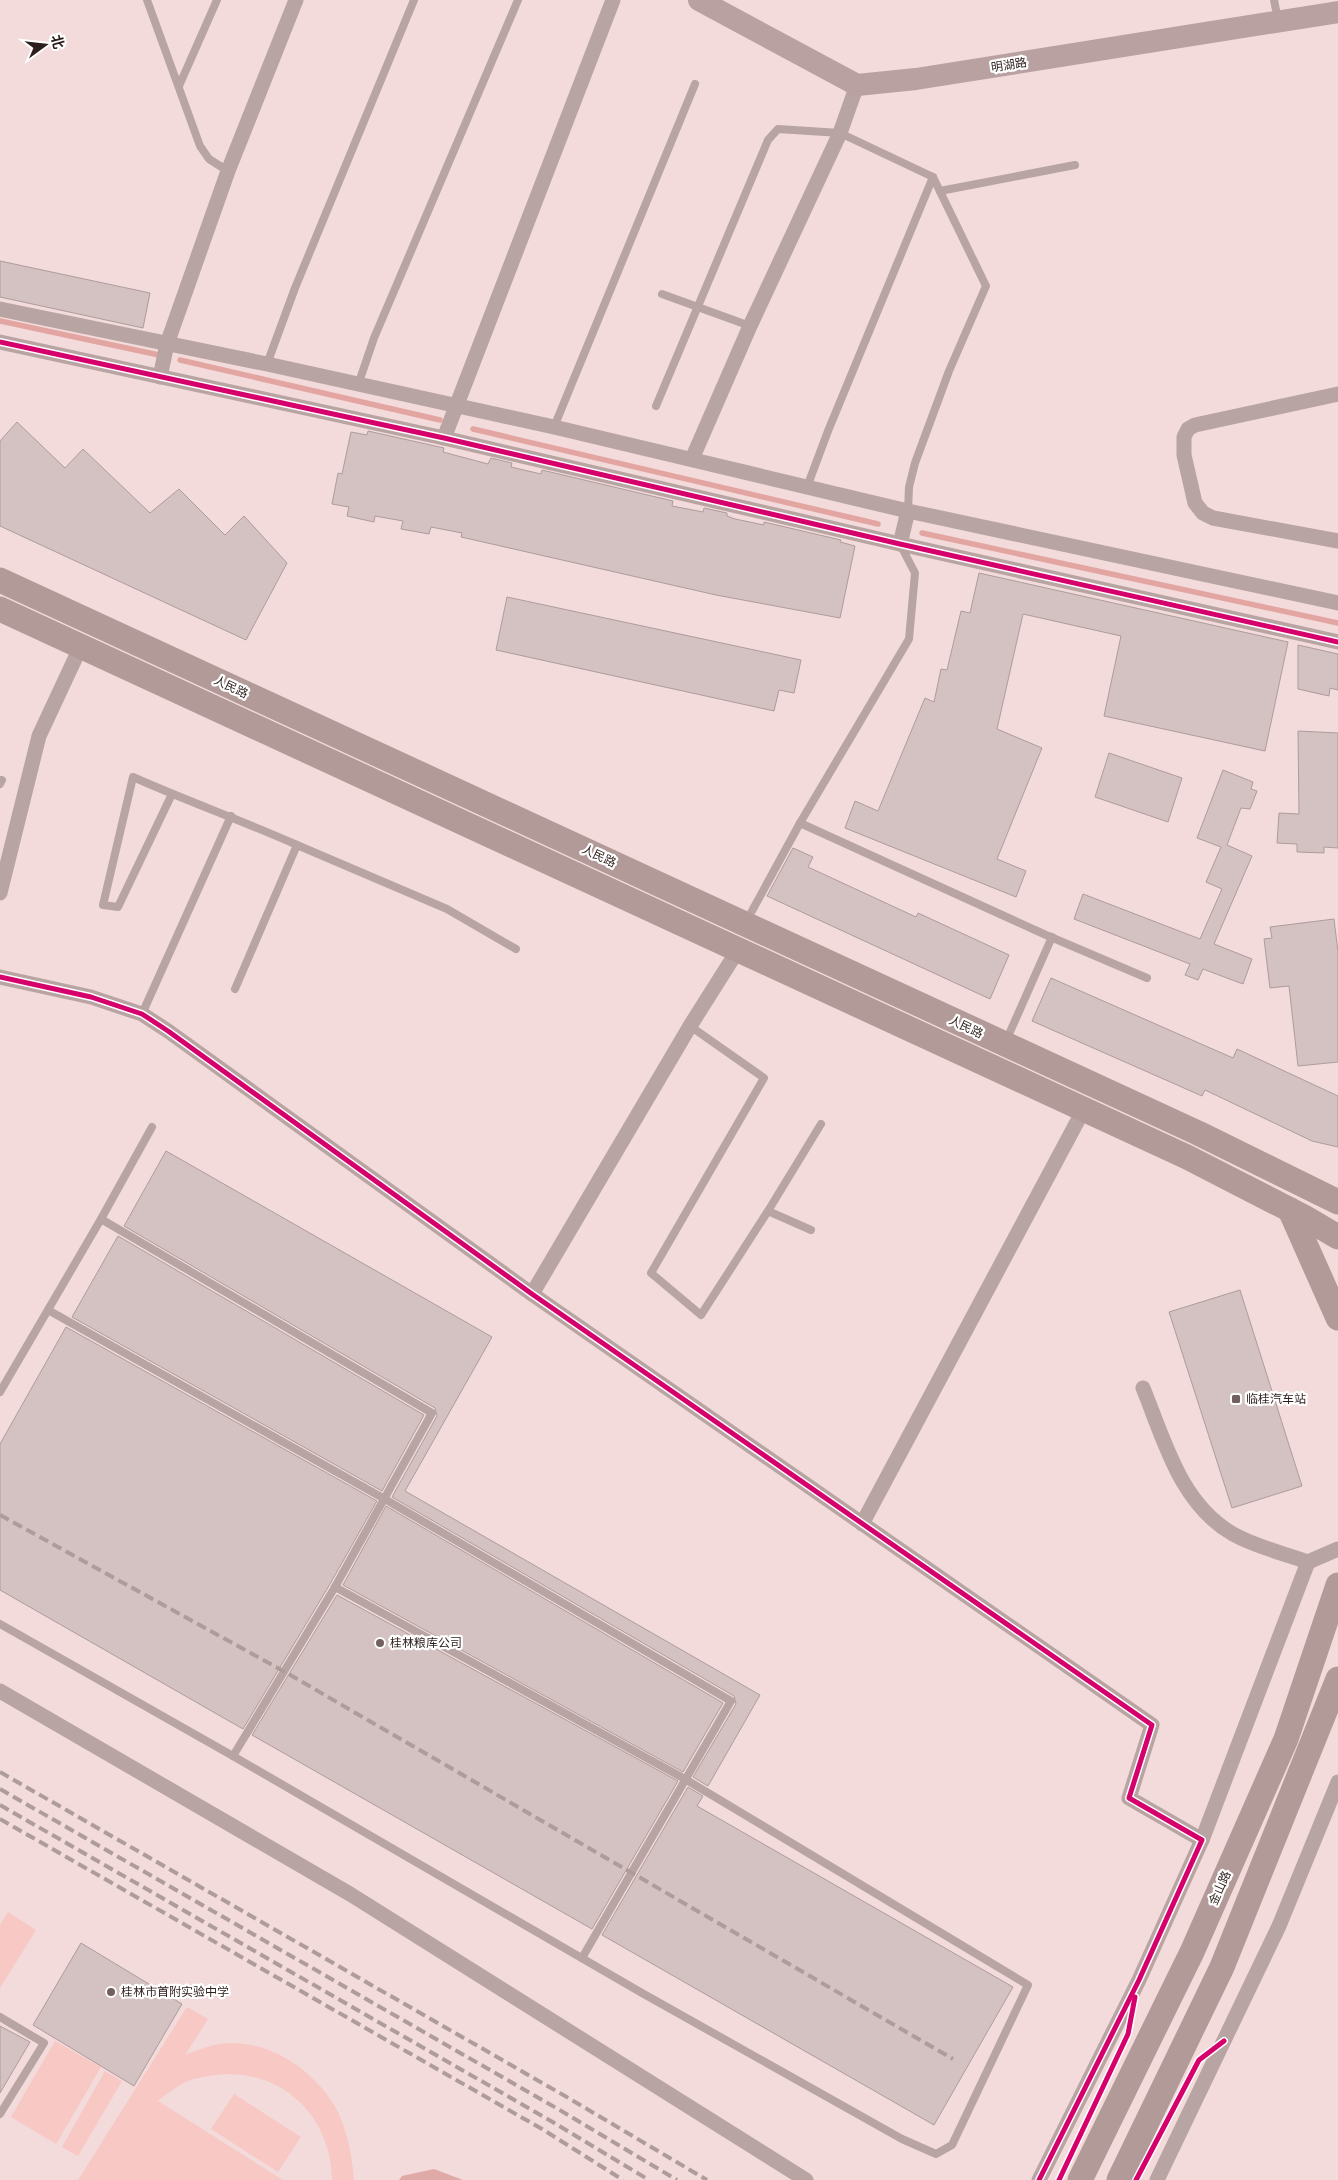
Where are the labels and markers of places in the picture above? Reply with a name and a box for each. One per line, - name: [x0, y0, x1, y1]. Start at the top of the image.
- place label: 临桂汽车站: [1246, 1392, 1306, 1406]
- marker: 临桂汽车站: [1230, 1393, 1242, 1405]
- place label: 桂林粮库公司: [390, 1636, 462, 1650]
- marker: 桂林粮库公司: [374, 1637, 386, 1649]
- place label: 桂林市首附实验中学: [121, 1985, 229, 1999]
- marker: 桂林市首附实验中学: [105, 1986, 117, 1998]

